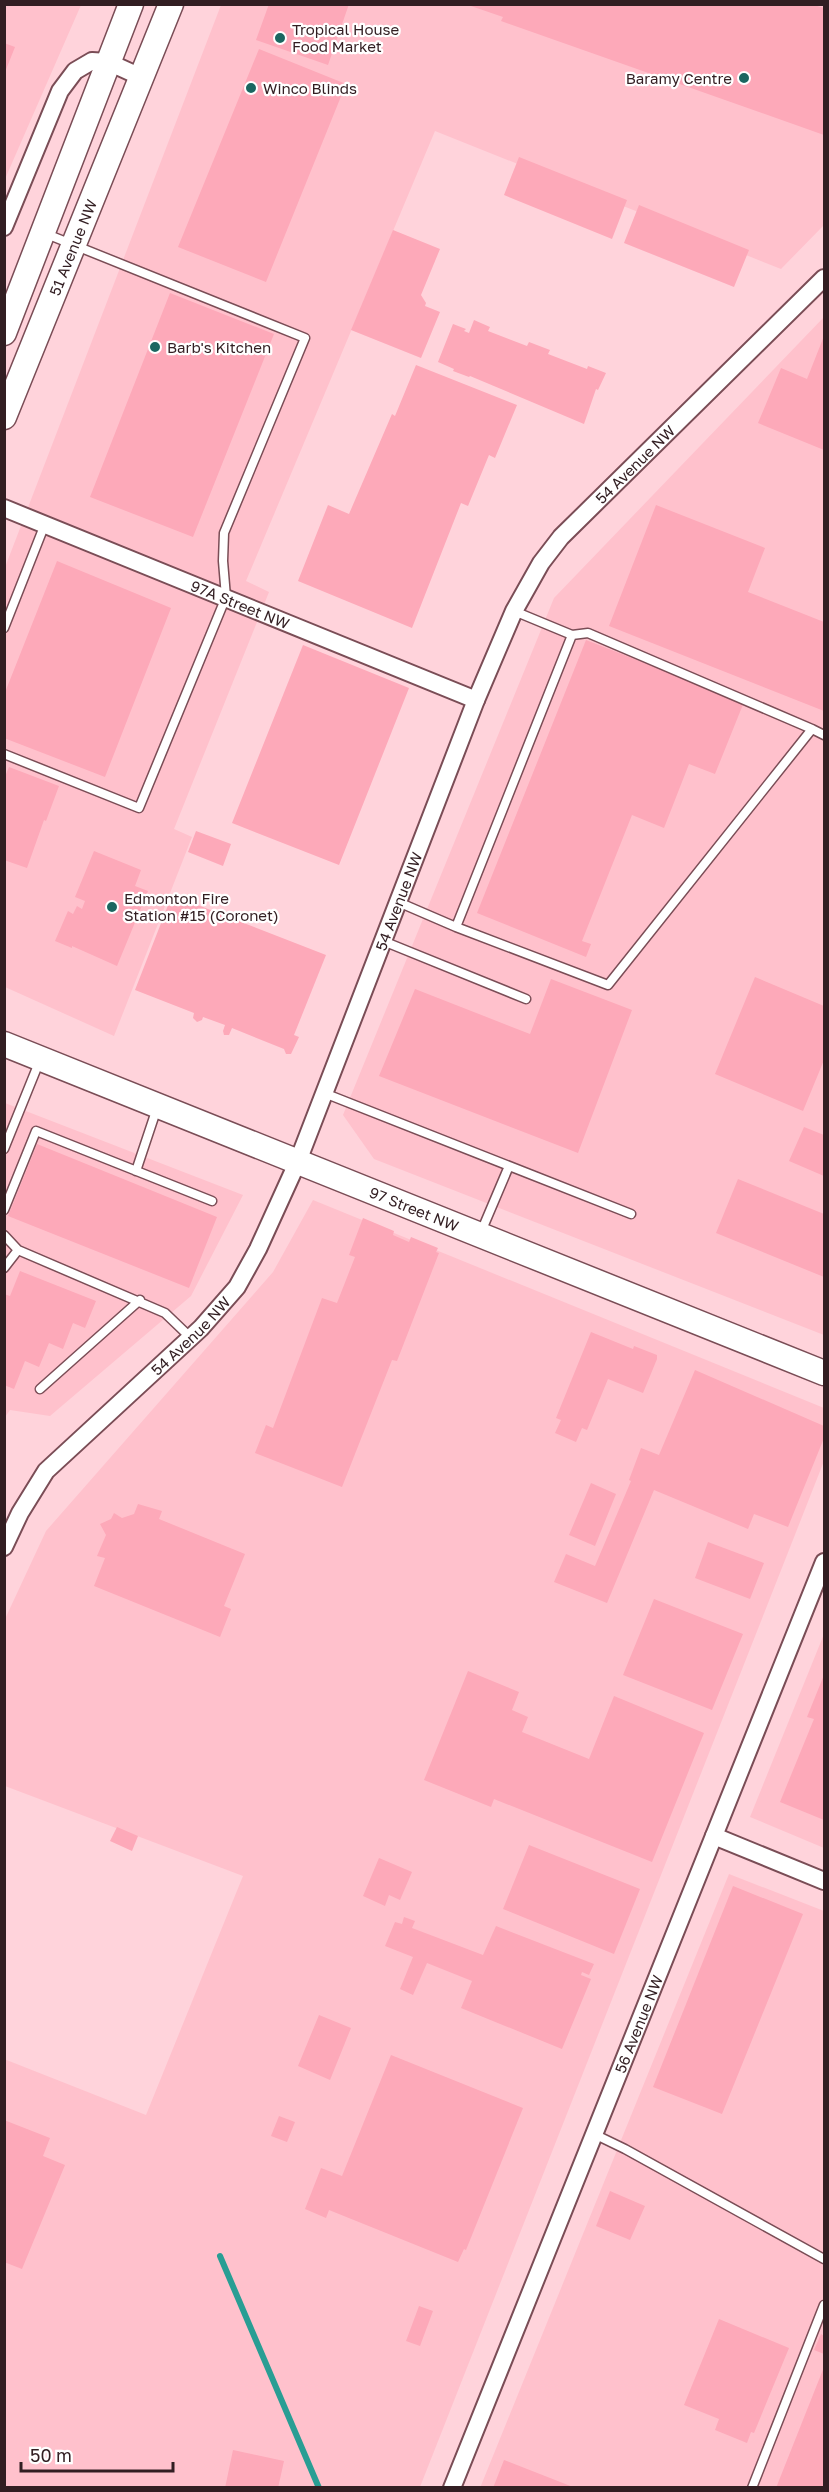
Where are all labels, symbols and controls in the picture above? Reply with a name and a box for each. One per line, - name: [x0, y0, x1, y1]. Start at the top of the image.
- place label: Tropical House Food Market: [292, 20, 400, 55]
- marker: Tropical House Food Market: [273, 31, 287, 45]
- place label: Baramy Centre: [626, 69, 732, 87]
- marker: Baramy Centre: [737, 71, 751, 85]
- place label: Winco Blinds: [263, 79, 357, 97]
- marker: Winco Blinds: [244, 81, 258, 95]
- street label: 51 Avenue NW: [45, 197, 100, 298]
- place label: Barb's Kitchen: [167, 338, 271, 356]
- marker: Barb's Kitchen: [148, 340, 162, 354]
- street label: 54 Avenue NW: [591, 421, 678, 507]
- street label: 97A Street NW: [188, 576, 292, 632]
- street label: 54 Avenue NW: [371, 849, 425, 953]
- place label: Edmonton Fire Station #15 (Coronet): [124, 889, 279, 924]
- marker: Edmonton Fire Station #15 (Coronet): [105, 900, 119, 914]
- street label: 97 Street NW: [367, 1183, 462, 1235]
- street label: 54 Avenue NW: [147, 1293, 234, 1379]
- street label: 56 Avenue NW: [611, 1972, 666, 2076]
- scale bar: [21, 2435, 172, 2473]
- text: 50 m: [30, 2444, 72, 2466]

